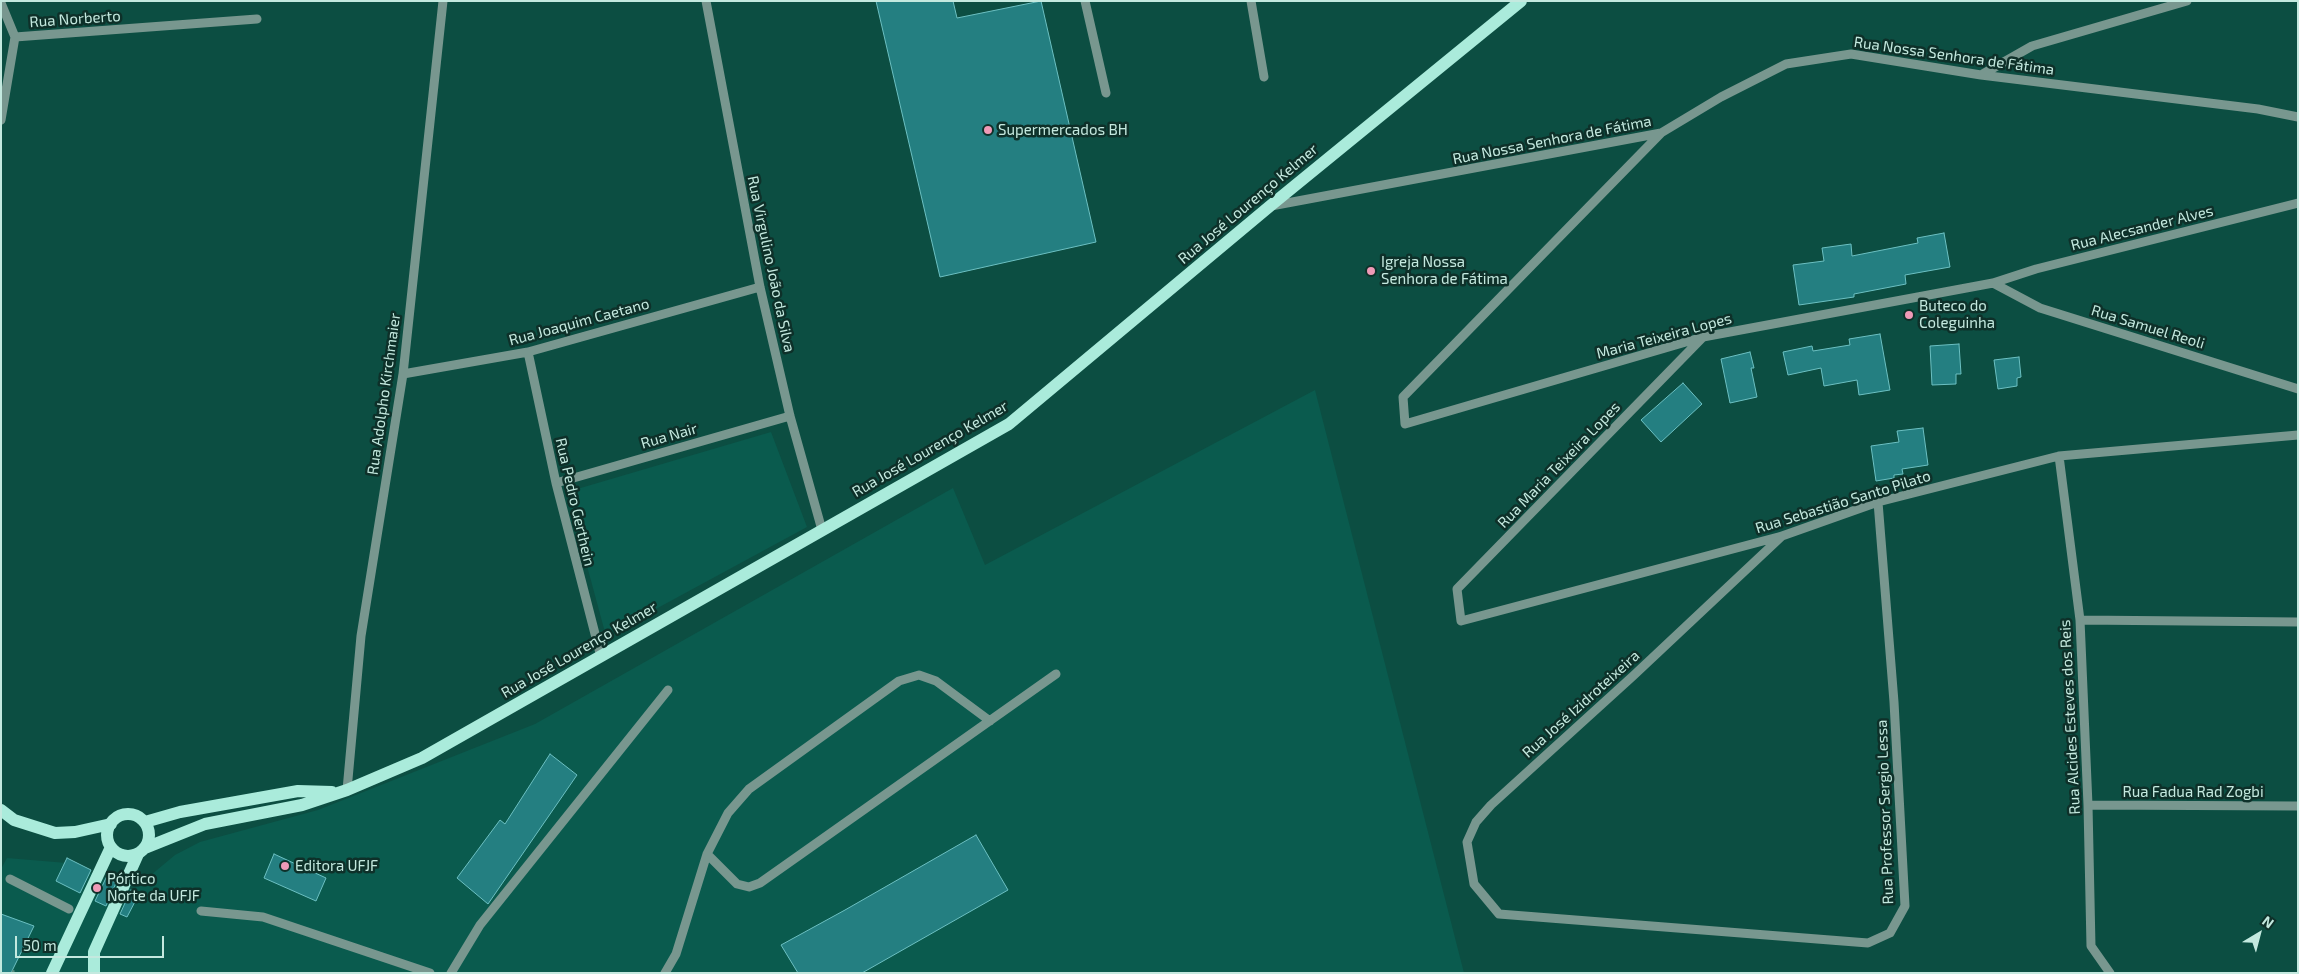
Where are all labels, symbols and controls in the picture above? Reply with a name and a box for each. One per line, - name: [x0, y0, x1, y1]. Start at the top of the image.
- street label: Rua Norberto: [29, 7, 121, 31]
- street label: Rua Nossa Senhora de Fátima: [1853, 33, 2055, 79]
- street label: Rua Nossa Senhora de Fátima: [1451, 112, 1653, 168]
- place label: Supermercados BH: [998, 121, 1128, 139]
- marker: Supermercados BH: [982, 124, 994, 136]
- street label: Rua José Lourenço Kelmer: [1174, 140, 1322, 268]
- street label: Rua Virgulino João da Silva: [743, 174, 799, 354]
- street label: Rua Alecsander Alves: [2069, 202, 2215, 254]
- place label: Igreja Nossa Senhora de Fátima: [1381, 253, 1508, 288]
- marker: Igreja Nossa Senhora de Fátima: [1365, 265, 1377, 277]
- street label: Rua Joaquim Caetano: [507, 295, 651, 349]
- place label: Buteco do Coleguinha: [1919, 297, 1995, 332]
- street label: Rua Samuel Reoli: [2089, 301, 2207, 353]
- street label: Maria Teixeira Lopes: [1594, 309, 1734, 363]
- marker: Buteco do Coleguinha: [1903, 309, 1915, 321]
- street label: Rua Adolpho Kirchmaier: [364, 312, 404, 476]
- street label: Rua José Lourenço Kelmer: [849, 397, 1011, 501]
- street label: Rua Maria Teixeira Lopes: [1494, 398, 1624, 532]
- street label: Rua Nair: [639, 419, 699, 453]
- street label: Rua Pedro Gerthein: [552, 436, 598, 568]
- street label: Rua Sebastião Santo Pilato: [1753, 467, 1933, 537]
- street label: Rua José Lourenço Kelmer: [498, 598, 660, 702]
- street label: Rua Alcides Esteves dos Reis: [2056, 619, 2084, 815]
- street label: Rua José Izidroteixeira: [1519, 647, 1643, 761]
- street label: Rua Professor Sergio Lessa: [1873, 719, 1897, 905]
- street label: Rua Fadua Rad Zogbi: [2122, 783, 2264, 801]
- place label: Editora UFJF: [295, 857, 378, 875]
- marker: Editora UFJF: [279, 860, 291, 872]
- place label: Pórtico Norte da UFJF: [107, 870, 200, 905]
- marker: Pórtico Norte da UFJF: [91, 882, 103, 894]
- north arrow: [2234, 909, 2284, 959]
- text: N: [2259, 912, 2277, 931]
- scale bar: [18, 926, 166, 958]
- text: 50 m: [23, 936, 57, 954]

